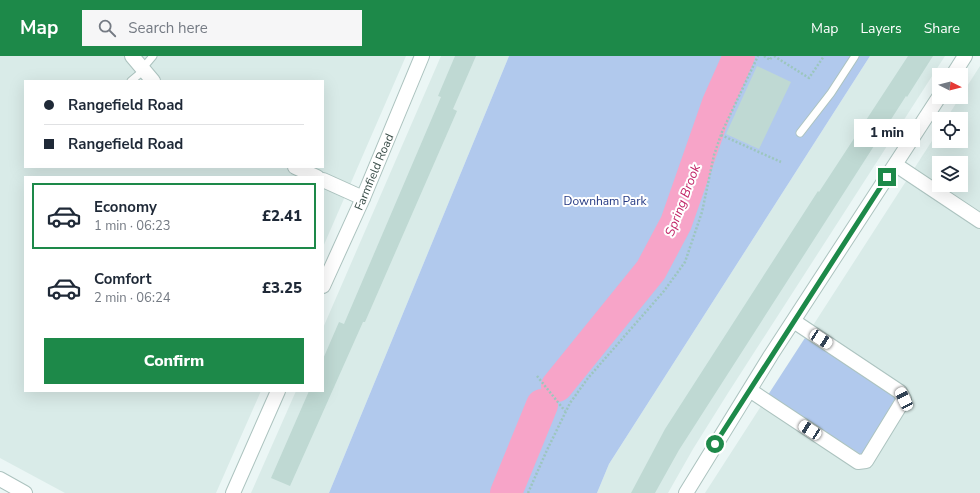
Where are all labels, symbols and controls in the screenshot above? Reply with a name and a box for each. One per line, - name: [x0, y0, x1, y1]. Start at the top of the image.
- search box: [82, 10, 362, 46]
- text: Map: [20, 15, 58, 41]
- icon: search: [96, 17, 118, 39]
- text: Search here: [128, 18, 208, 38]
- text: Map: [811, 19, 838, 38]
- text: Layers: [860, 19, 902, 38]
- text: Share: [924, 19, 960, 38]
- north arrow: [932, 68, 968, 104]
- map controls: [932, 68, 968, 192]
- text: Rangefield Road: [68, 95, 183, 115]
- button: locate: [932, 112, 968, 148]
- callout: 1 min: [854, 119, 920, 147]
- text: 1 min: [870, 124, 904, 142]
- street label: Farmfield Road: [351, 131, 397, 213]
- text: Rangefield Road: [68, 134, 183, 154]
- button: layers: [932, 156, 968, 192]
- water label: Spring Brook: [661, 161, 705, 239]
- route end: [878, 168, 896, 186]
- park label: Downham Park: [564, 193, 647, 209]
- text: Economy: [94, 197, 157, 217]
- icon: car: [46, 198, 82, 234]
- text: £2.41: [262, 206, 302, 226]
- text: 1 min · 06:23: [94, 217, 170, 235]
- text: Comfort: [94, 269, 151, 289]
- icon: car: [46, 270, 82, 306]
- text: £3.25: [262, 278, 302, 298]
- text: 2 min · 06:24: [94, 289, 170, 307]
- car: [808, 327, 834, 351]
- button: Confirm: [44, 338, 304, 384]
- car: [893, 386, 915, 412]
- car: [797, 418, 823, 442]
- route start: [706, 435, 724, 453]

